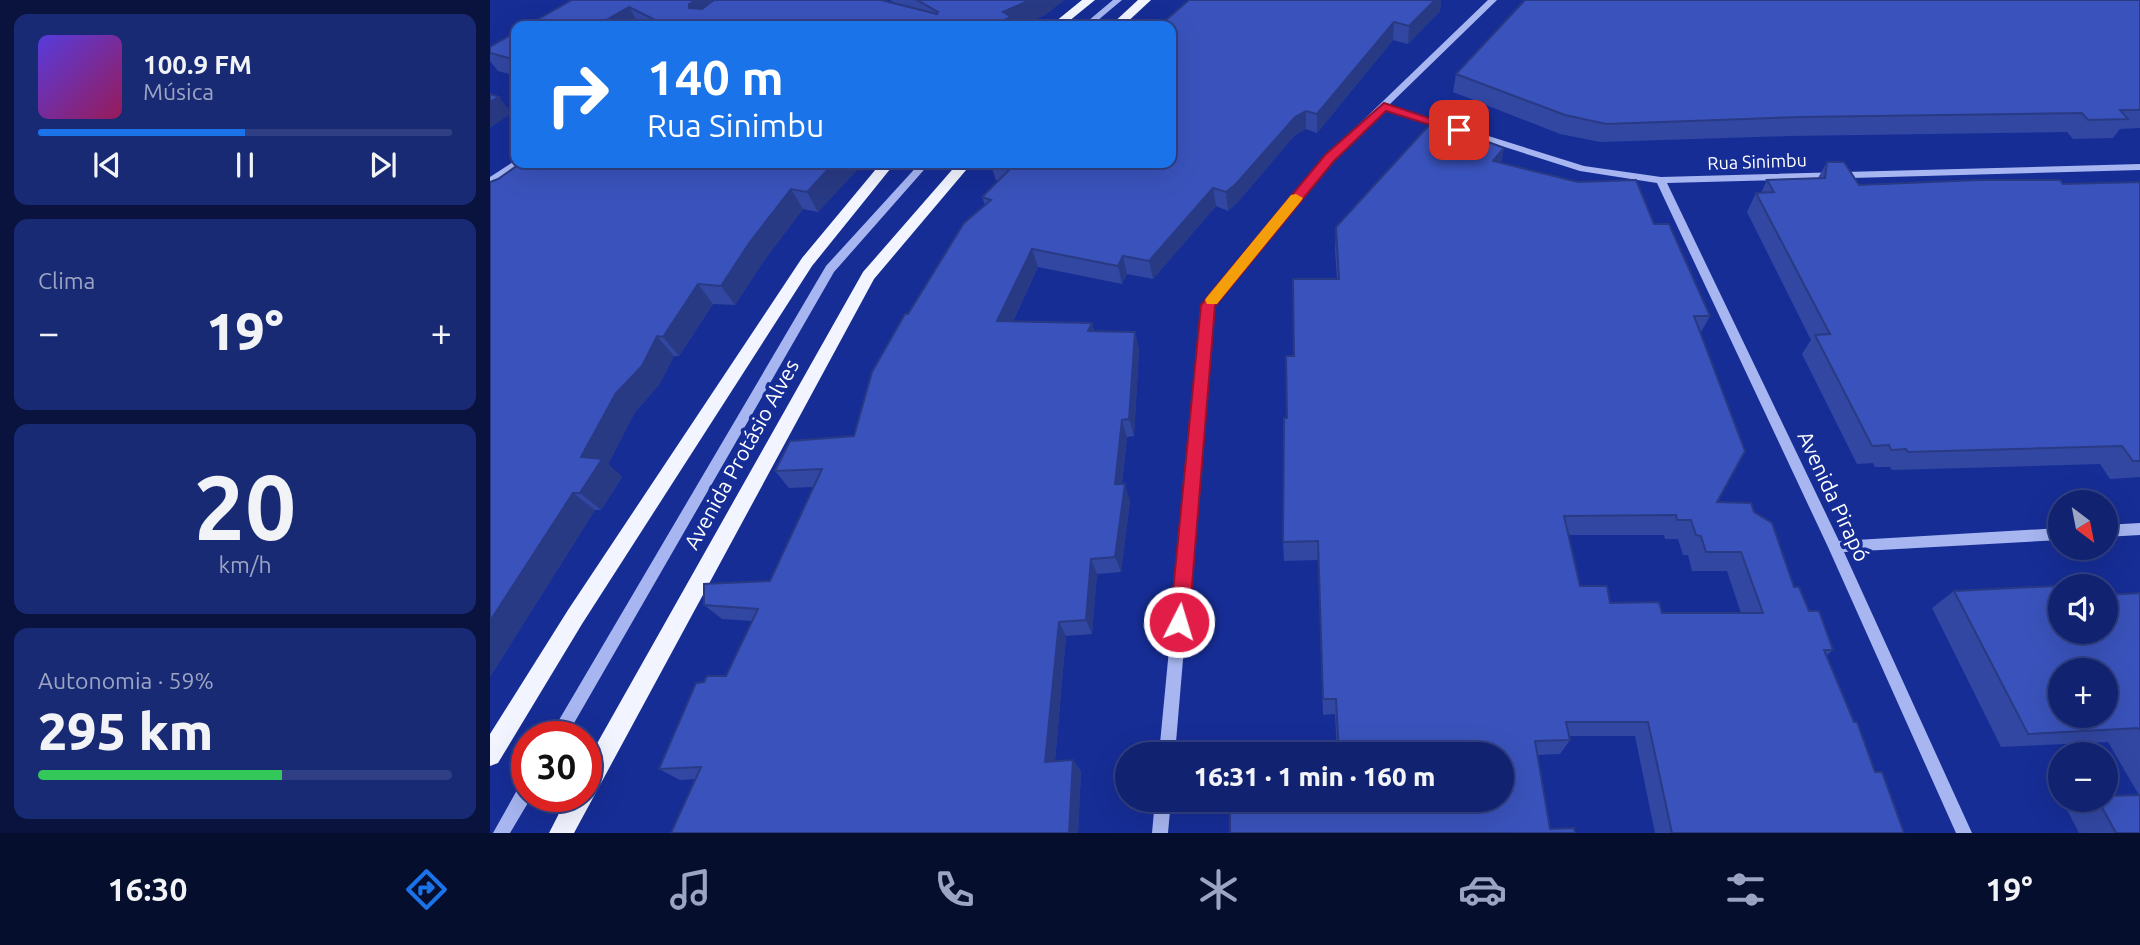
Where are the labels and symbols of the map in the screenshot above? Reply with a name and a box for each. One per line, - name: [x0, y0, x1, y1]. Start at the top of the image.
- pin: [1429, 100, 1489, 160]
- street label: Rua Sinimbu: [1707, 149, 1807, 173]
- street label: Avenida Protásio Alves: [679, 355, 803, 553]
- street label: Avenida Pirapó: [1793, 427, 1875, 565]
- north arrow: [2048, 490, 2118, 560]
- position arrow: [1142, 585, 1216, 659]
- speed limit sign: 30: [511, 721, 602, 812]

